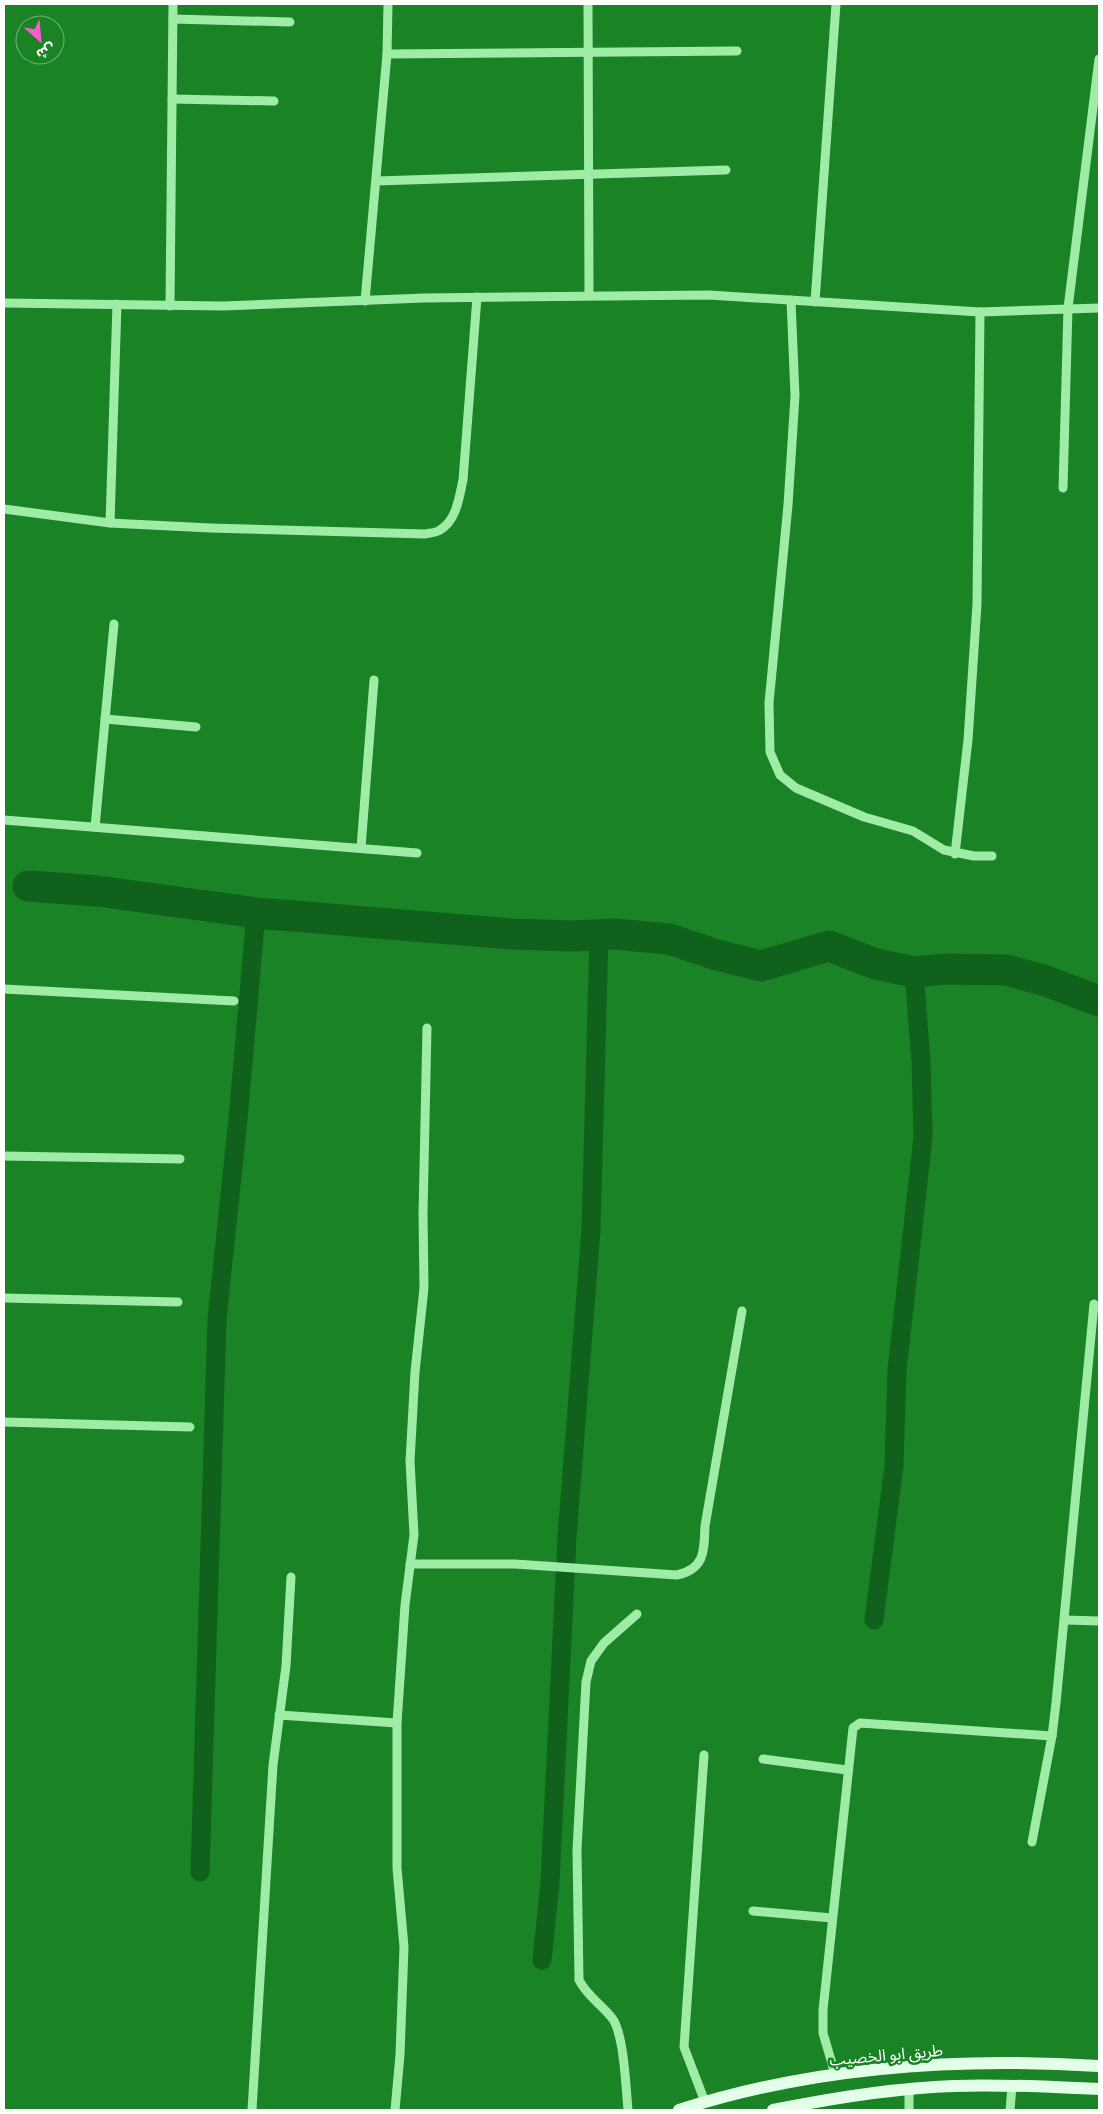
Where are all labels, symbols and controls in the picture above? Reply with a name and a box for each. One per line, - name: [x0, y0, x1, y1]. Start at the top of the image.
- north arrow: [15, 15, 65, 65]
- text: ش: [33, 39, 59, 64]
- street label: طريق ابو الخصيب: [828, 2041, 944, 2070]

